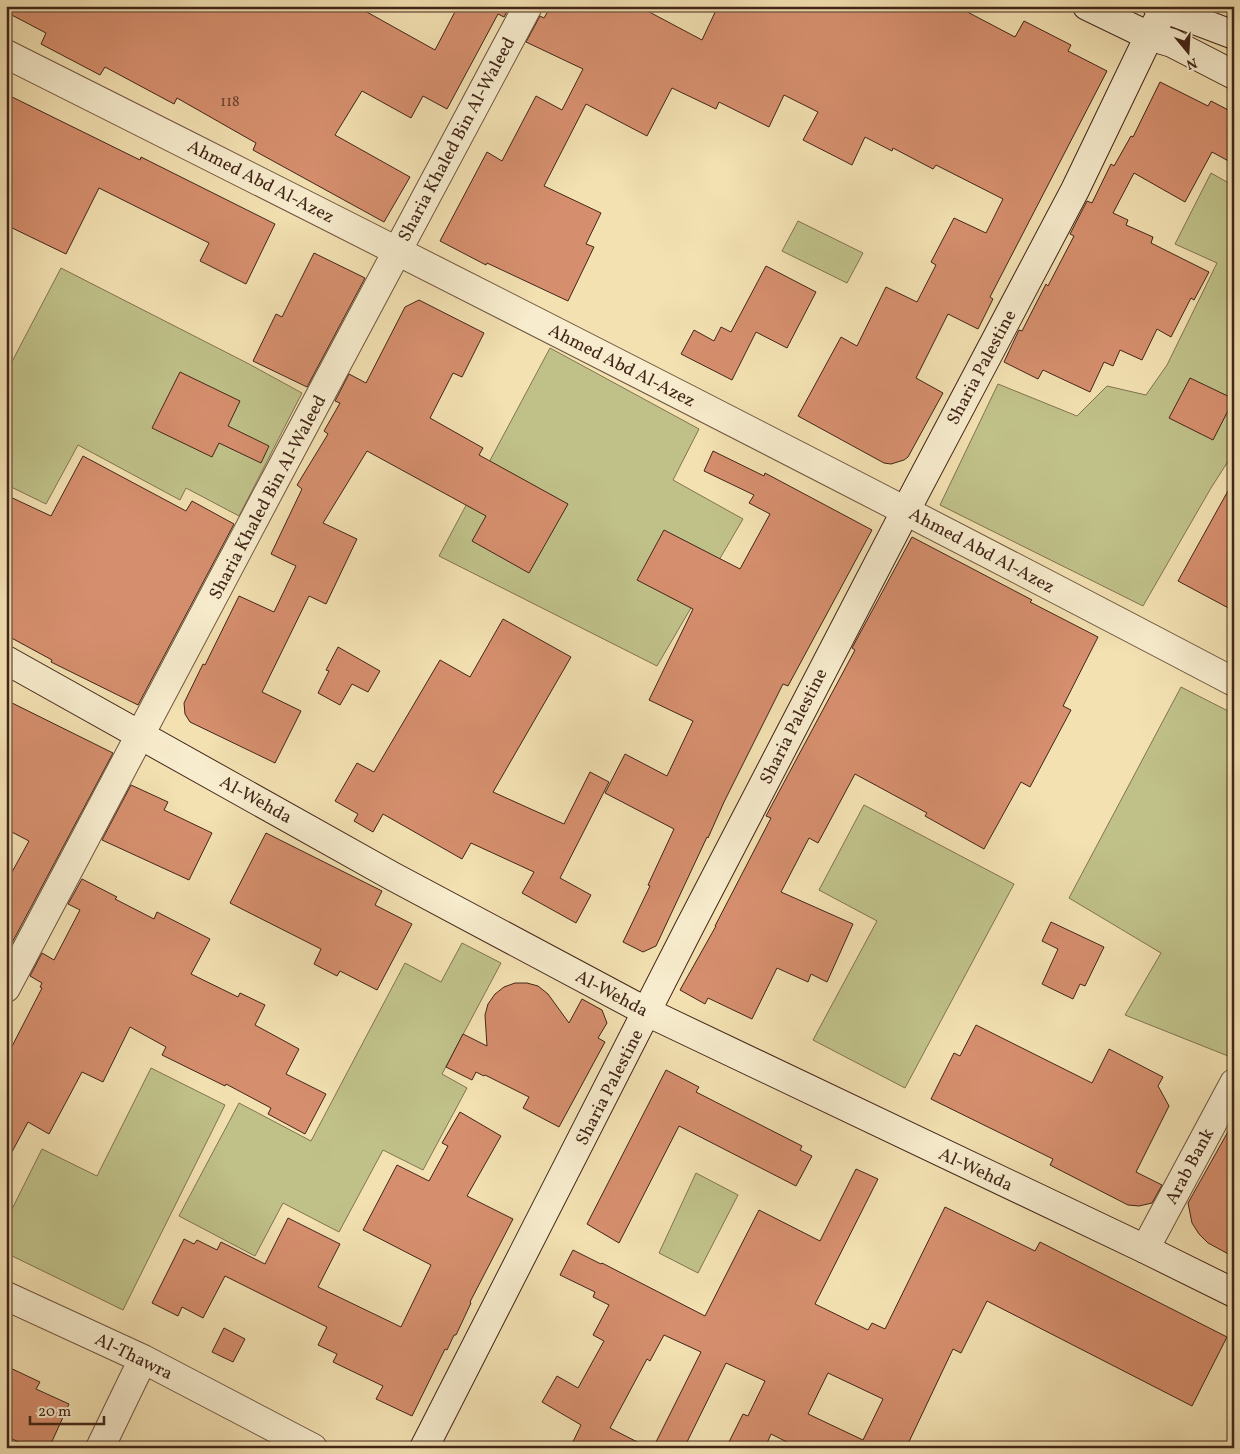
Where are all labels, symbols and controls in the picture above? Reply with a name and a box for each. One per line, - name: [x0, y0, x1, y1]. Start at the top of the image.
- north arrow: [1162, 28, 1212, 78]
- street label: Sharia Khaled Bin Al-Waleed: [393, 33, 522, 246]
- text: N: [1184, 52, 1199, 74]
- house number: 118: [220, 92, 240, 113]
- street label: Ahmed Abd Al-Azez: [183, 135, 338, 230]
- street label: Sharia Palestine: [941, 306, 1023, 430]
- street label: Ahmed Abd Al-Azez: [544, 319, 699, 414]
- street label: Sharia Khaled Bin Al-Waleed: [204, 391, 333, 604]
- street label: Ahmed Abd Al-Azez: [904, 502, 1059, 600]
- street label: Sharia Palestine: [754, 664, 834, 789]
- street label: Al-Wehda: [215, 770, 296, 830]
- street label: Al-Wehda: [570, 965, 652, 1024]
- street label: Sharia Palestine: [570, 1025, 650, 1150]
- street label: Arab Bank: [1160, 1124, 1221, 1209]
- street label: Al-Wehda: [934, 1142, 1017, 1198]
- street label: Al-Thawra: [90, 1328, 177, 1387]
- scale bar: [30, 1394, 104, 1426]
- text: 20 m: [38, 1402, 71, 1423]

